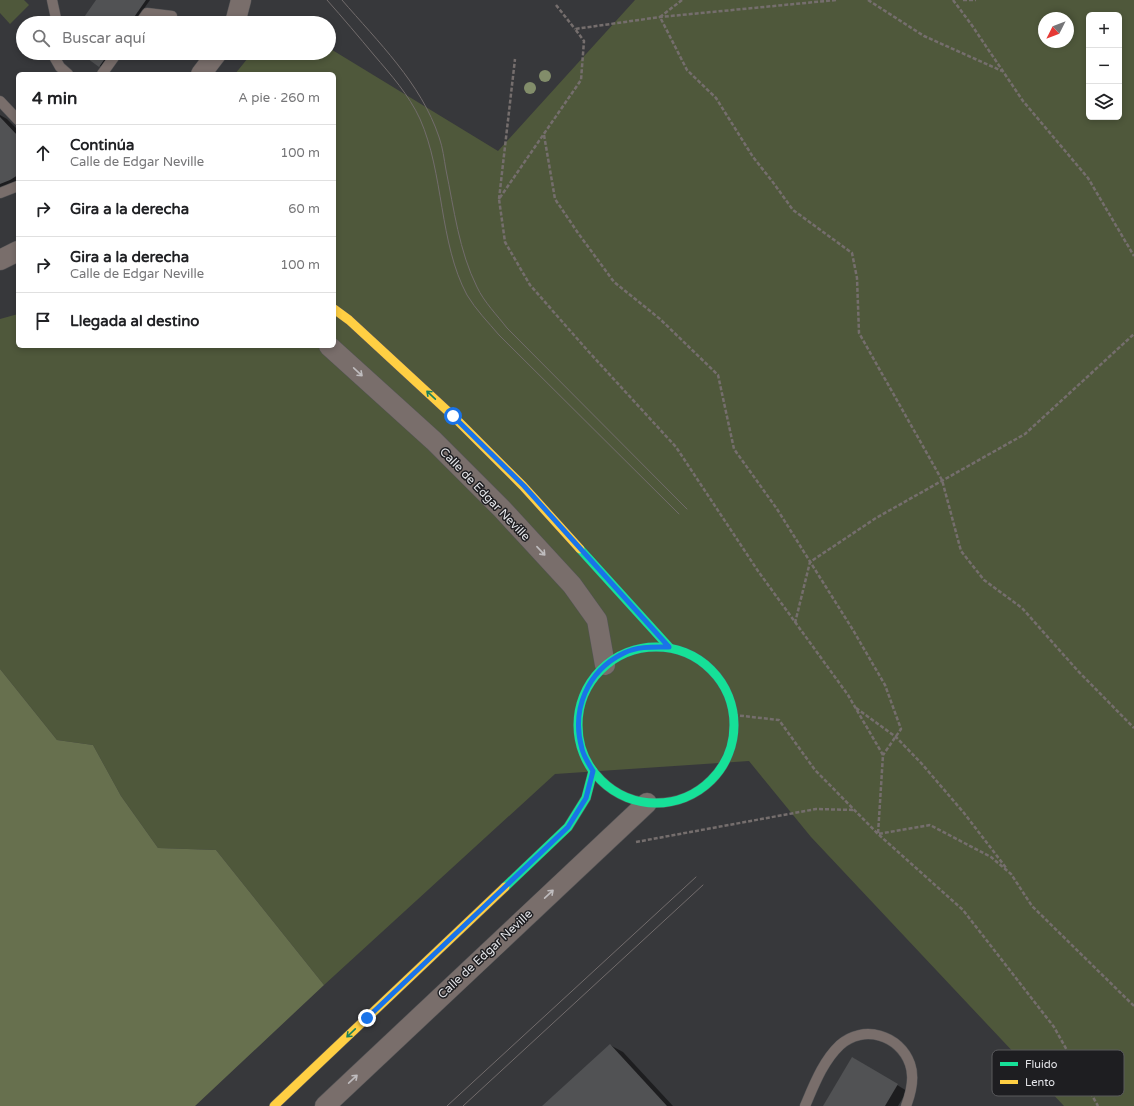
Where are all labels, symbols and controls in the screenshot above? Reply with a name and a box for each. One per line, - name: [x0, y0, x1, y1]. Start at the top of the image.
- north arrow: [1038, 12, 1074, 48]
- map controls: [1086, 12, 1122, 120]
- button: +: [1086, 12, 1122, 48]
- search box: [16, 16, 336, 60]
- icon: search: [30, 27, 52, 49]
- text: Buscar aquí: [62, 29, 145, 47]
- button: −: [1086, 48, 1122, 84]
- button: layers: [1086, 84, 1122, 120]
- text: 4 min: [32, 88, 77, 109]
- text: A pie · 260 m: [238, 90, 320, 106]
- text: Continúa: [70, 136, 134, 154]
- icon: ahead: [32, 142, 54, 164]
- text: 100 m: [280, 145, 320, 161]
- text: Calle de Edgar Neville: [70, 154, 204, 170]
- icon: right: [32, 198, 54, 220]
- text: Gira a la derecha: [70, 200, 189, 218]
- text: 60 m: [288, 201, 320, 217]
- text: Gira a la derecha: [70, 248, 189, 266]
- icon: right: [32, 254, 54, 276]
- text: 100 m: [280, 257, 320, 273]
- text: Calle de Edgar Neville: [70, 266, 204, 282]
- icon: arrive: [32, 310, 54, 332]
- text: Llegada al destino: [70, 312, 199, 330]
- one-way arrow: [353, 367, 363, 377]
- one-way arrow: [426, 391, 436, 400]
- route start: [444, 407, 462, 425]
- street label: Calle de Edgar Neville: [437, 445, 533, 544]
- one-way arrow: [536, 546, 545, 556]
- one-way arrow: [544, 889, 554, 899]
- street label: Calle de Edgar Neville: [435, 907, 535, 1001]
- route end: [358, 1009, 376, 1027]
- one-way arrow: [346, 1028, 356, 1038]
- legend: [992, 1050, 1124, 1096]
- text: Fluido: [1025, 1058, 1058, 1071]
- one-way arrow: [348, 1074, 358, 1084]
- text: Lento: [1025, 1076, 1055, 1089]

